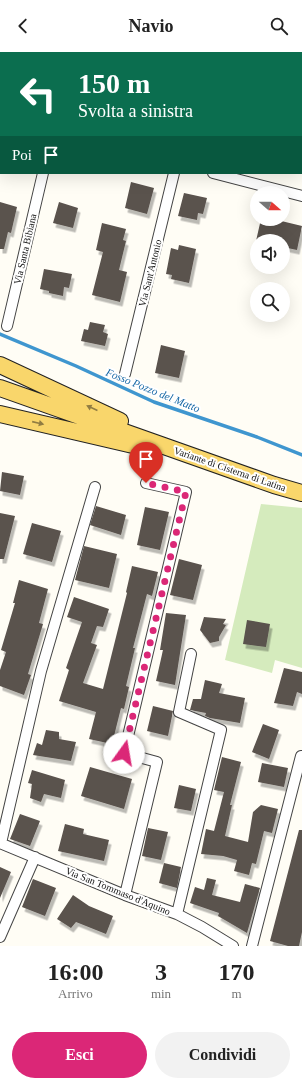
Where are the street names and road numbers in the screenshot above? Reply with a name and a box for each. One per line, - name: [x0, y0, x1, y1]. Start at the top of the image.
- street label: Via Santa Bibiana: [12, 212, 39, 285]
- street label: Via Sant'Antonio: [136, 238, 164, 308]
- street label: Variante di Cisterna di Latina: [173, 445, 288, 494]
- street label: Via San Tommaso d'Aquino: [64, 865, 172, 917]

